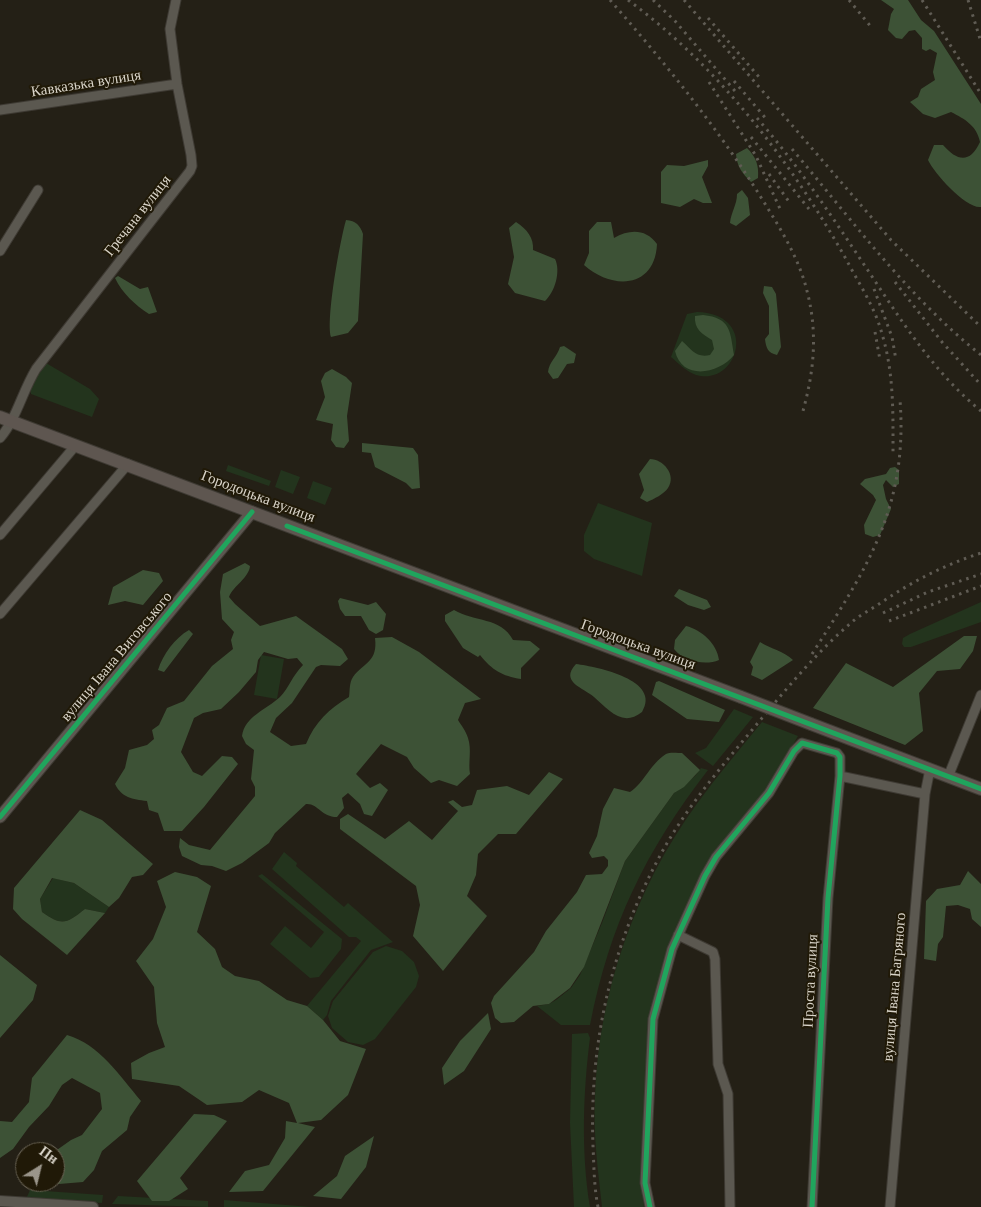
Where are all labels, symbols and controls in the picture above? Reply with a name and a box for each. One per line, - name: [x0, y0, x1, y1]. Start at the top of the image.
- street label: Кавказька вулиця: [30, 66, 142, 102]
- street label: Гречана вулиця: [101, 172, 175, 260]
- street label: Городоцька вулиця: [198, 467, 318, 527]
- street label: вулиця Івана Виговського: [57, 589, 177, 725]
- street label: Городоцька вулиця: [578, 616, 698, 674]
- street label: вулиця Івана Багряного: [880, 912, 910, 1062]
- street label: Проста вулиця: [800, 934, 822, 1028]
- north arrow: [15, 1142, 65, 1192]
- text: Пн: [36, 1144, 61, 1167]

